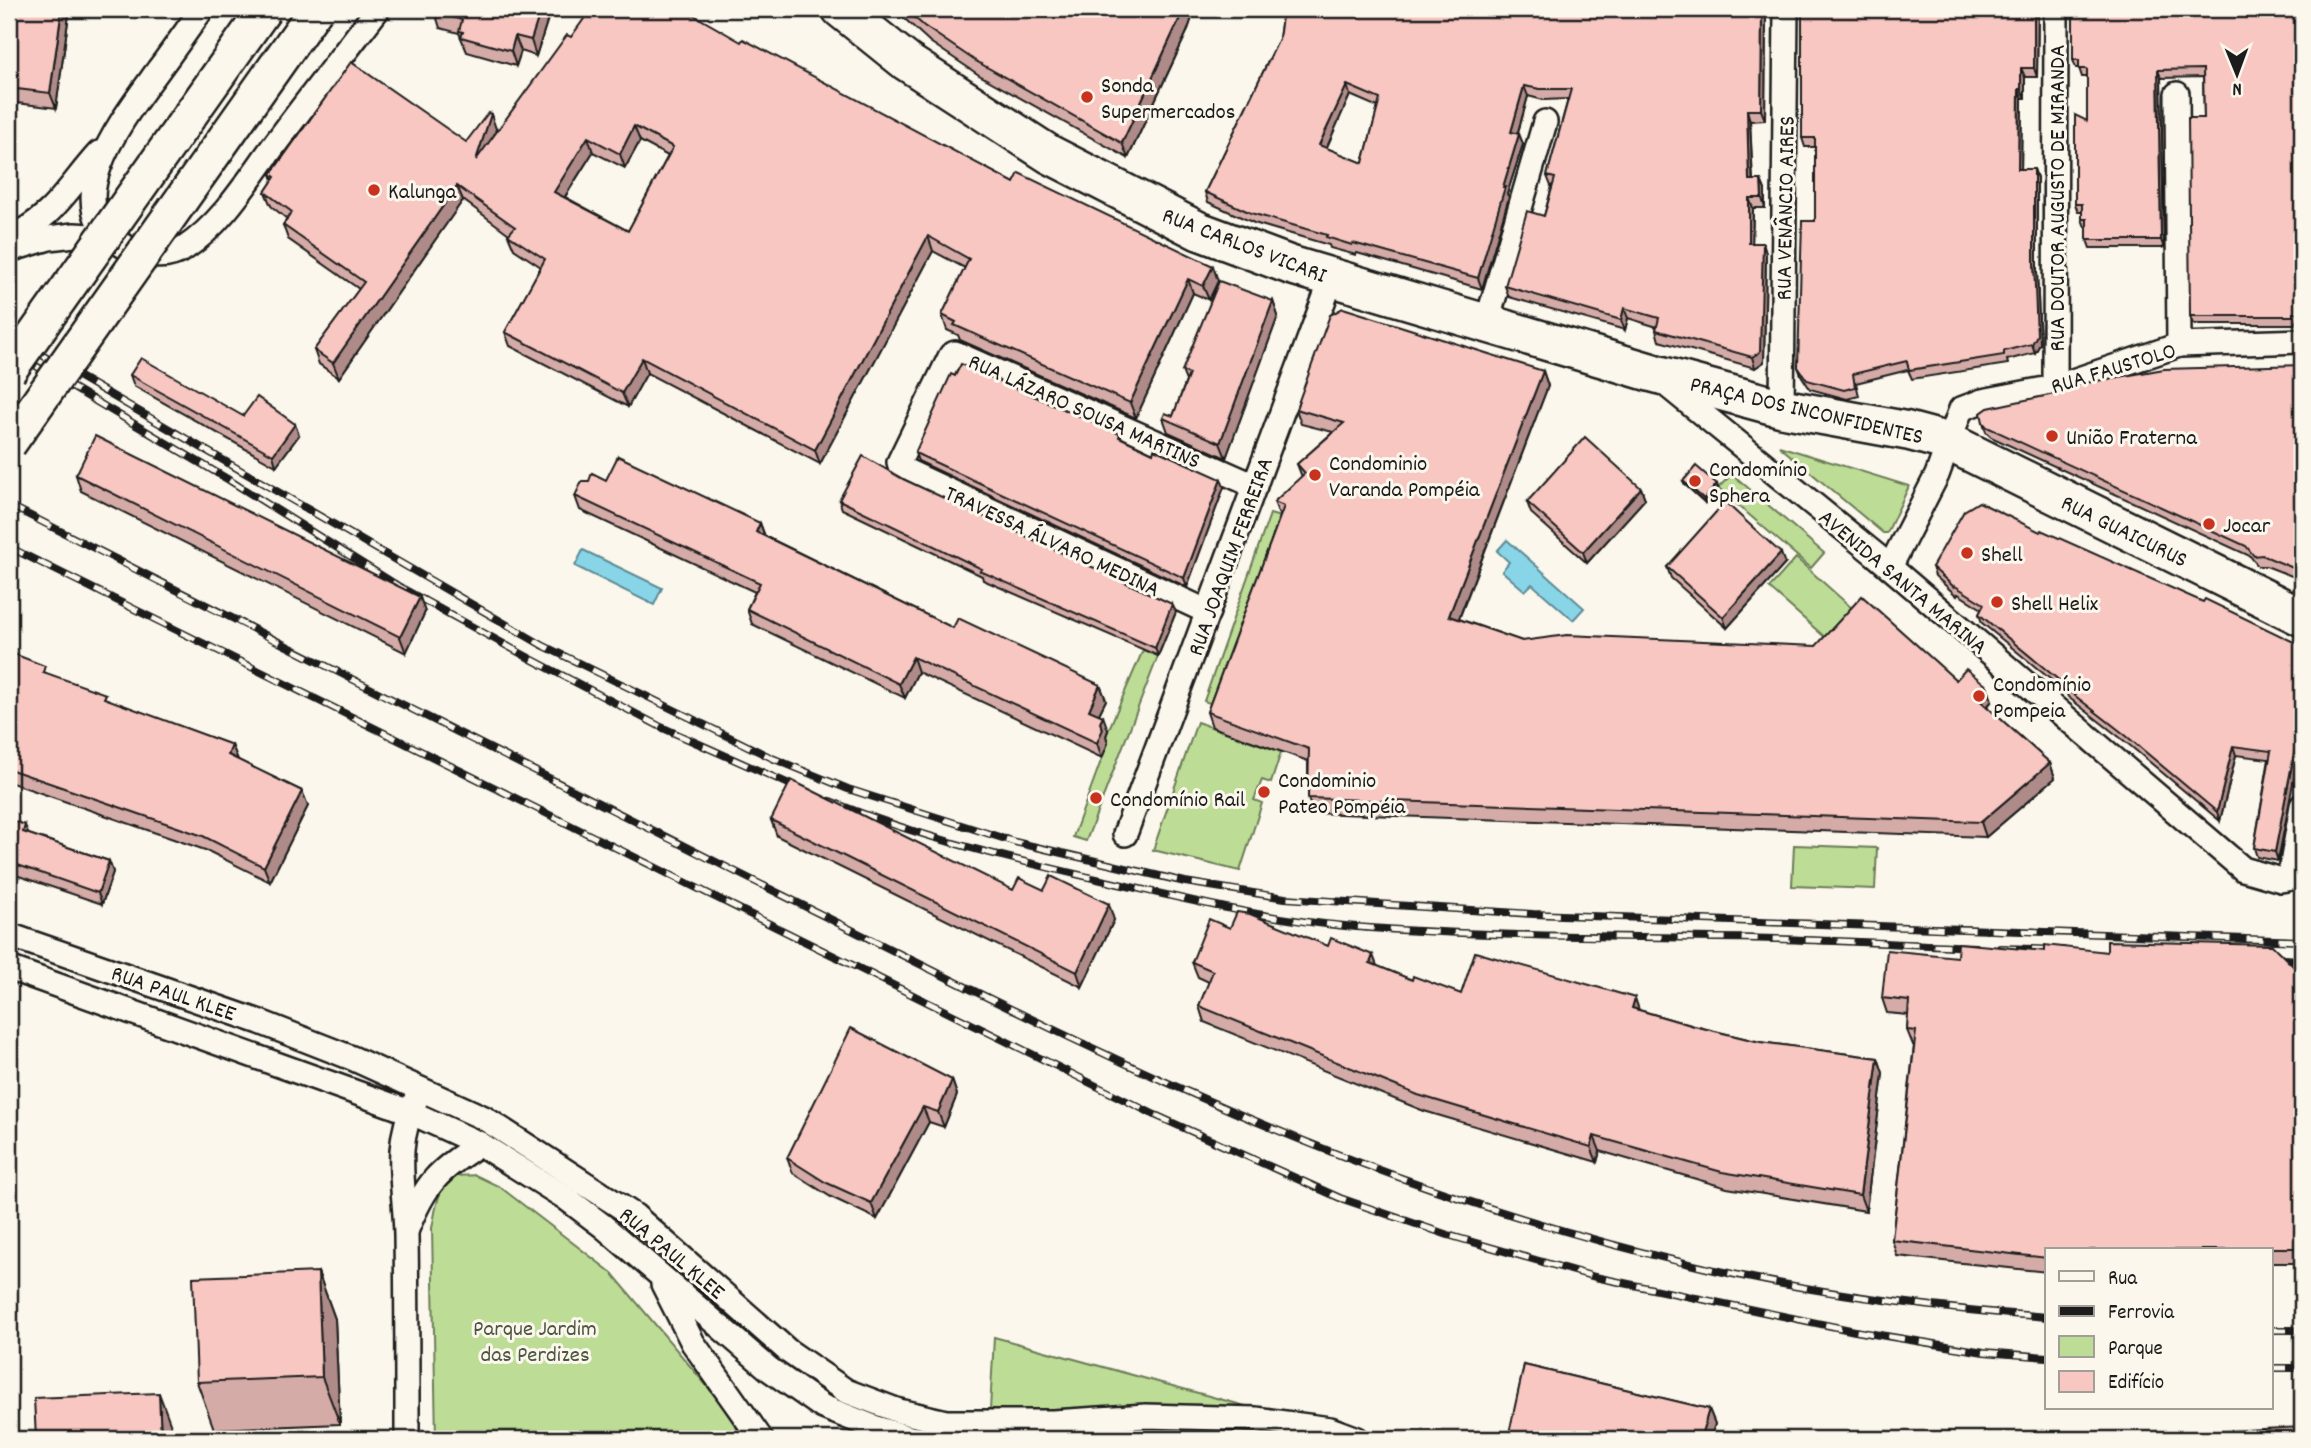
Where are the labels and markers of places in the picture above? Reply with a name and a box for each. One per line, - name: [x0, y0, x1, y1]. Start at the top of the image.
- place label: Sonda Supermercados: [1101, 71, 1236, 130]
- marker: Sonda Supermercados: [1079, 89, 1095, 105]
- place label: Kalunga: [388, 177, 458, 210]
- marker: Kalunga: [366, 182, 382, 198]
- place label: União Fraterna: [2066, 423, 2198, 456]
- marker: União Fraterna: [2044, 428, 2060, 444]
- place label: Condominio Varanda Pompéia: [1329, 449, 1481, 508]
- place label: Condomínio Sphera: [1709, 455, 1807, 514]
- marker: Condominio Varanda Pompéia: [1307, 467, 1323, 483]
- marker: Condomínio Sphera: [1687, 473, 1703, 489]
- place label: Jocar: [2223, 511, 2271, 544]
- marker: Jocar: [2201, 516, 2217, 532]
- place label: Shell: [1981, 540, 2023, 573]
- marker: Shell: [1959, 545, 1975, 561]
- place label: Shell Helix: [2011, 589, 2099, 622]
- marker: Shell Helix: [1989, 594, 2005, 610]
- place label: Condomínio Pompeia: [1993, 670, 2091, 729]
- marker: Condomínio Pompeia: [1971, 688, 1987, 704]
- place label: Condominio Pateo Pompéia: [1278, 766, 1407, 825]
- marker: Condominio Pateo Pompéia: [1256, 784, 1272, 800]
- place label: Condomínio Rail: [1110, 785, 1246, 818]
- marker: Condomínio Rail: [1088, 790, 1104, 806]

